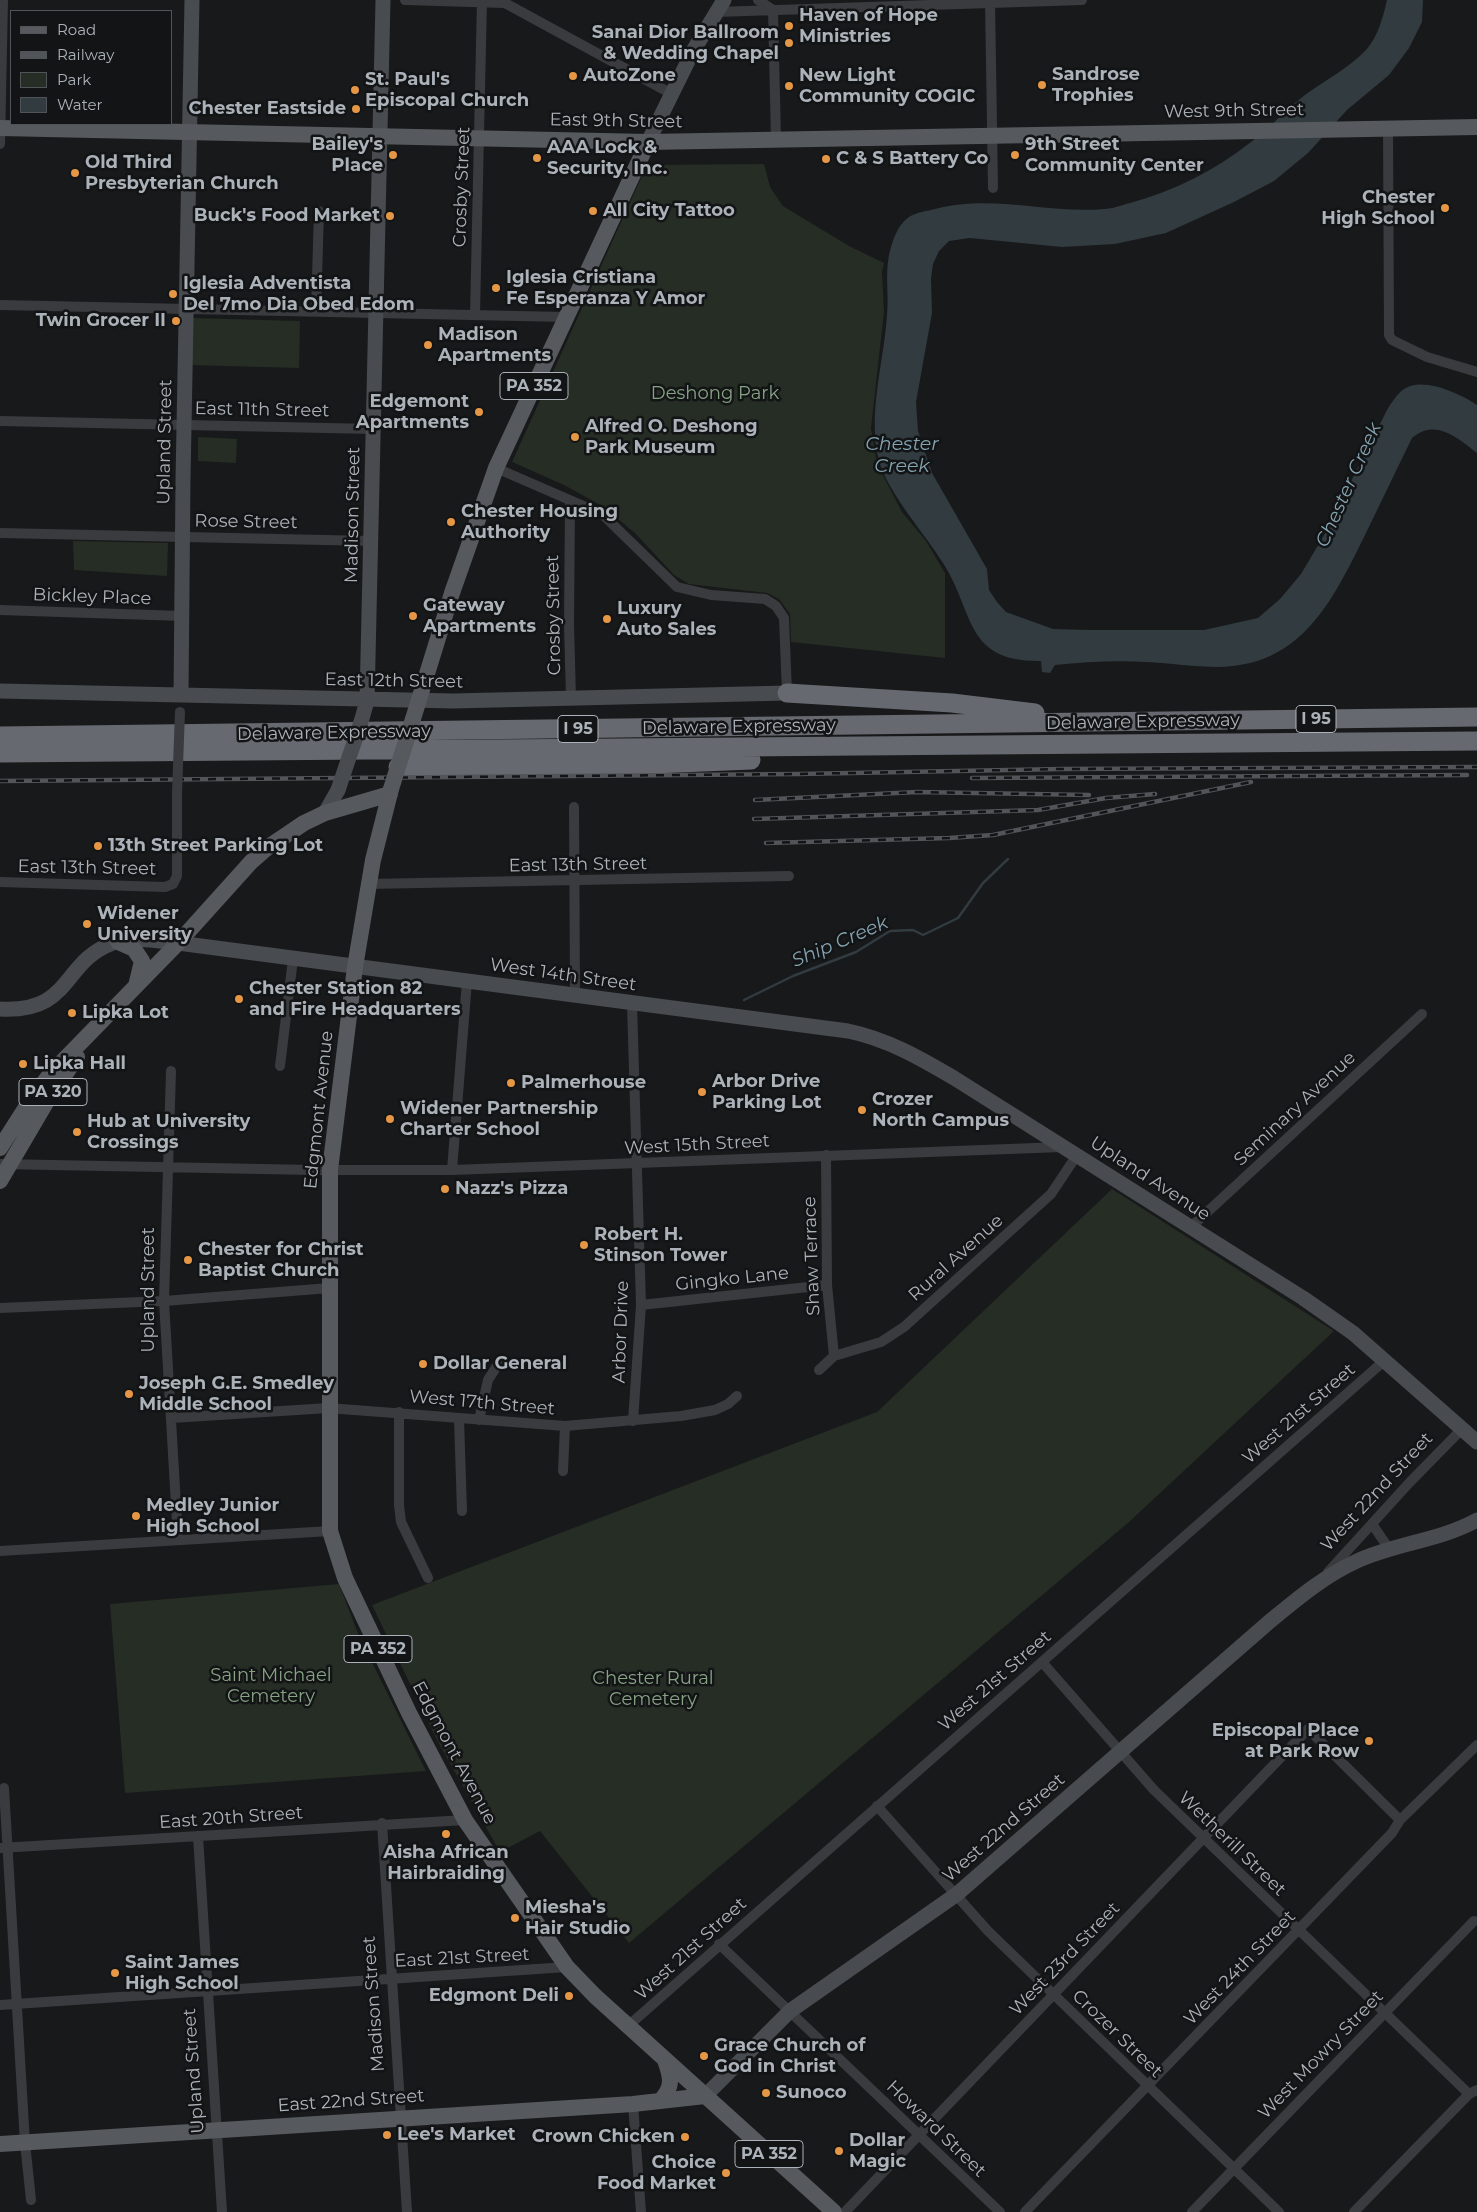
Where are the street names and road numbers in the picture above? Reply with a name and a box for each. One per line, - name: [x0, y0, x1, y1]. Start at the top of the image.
- street label: West 9th Street: [1164, 99, 1304, 123]
- street label: East 9th Street: [549, 109, 683, 133]
- street label: Crosby Street: [449, 126, 475, 248]
- road number: PA 352: [500, 372, 568, 400]
- street label: Upland Street: [153, 379, 177, 505]
- street label: East 11th Street: [194, 398, 330, 422]
- street label: Madison Street: [341, 447, 365, 583]
- street label: Rose Street: [194, 510, 298, 534]
- street label: Crosby Street: [542, 554, 566, 676]
- street label: Bickley Place: [32, 584, 152, 610]
- street label: East 12th Street: [324, 669, 464, 693]
- road number: I 95: [1296, 706, 1336, 732]
- street label: Delaware Expressway: [1046, 710, 1240, 734]
- street label: Delaware Expressway: [642, 715, 836, 739]
- road number: I 95: [558, 716, 598, 742]
- street label: Delaware Expressway: [237, 721, 431, 745]
- street label: East 13th Street: [509, 853, 647, 877]
- street label: East 13th Street: [18, 856, 156, 880]
- street label: West 14th Street: [488, 954, 638, 996]
- street label: Edgmont Avenue: [300, 1030, 338, 1190]
- street label: Seminary Avenue: [1230, 1047, 1360, 1171]
- road number: PA 320: [19, 1078, 87, 1106]
- street label: West 15th Street: [624, 1130, 770, 1160]
- street label: Upland Avenue: [1086, 1132, 1214, 1226]
- street label: Shaw Terrace: [799, 1196, 825, 1316]
- street label: Rural Avenue: [904, 1210, 1008, 1306]
- street label: Upland Street: [138, 1227, 160, 1353]
- street label: Gingko Lane: [674, 1262, 790, 1296]
- street label: Arbor Drive: [608, 1280, 634, 1384]
- street label: West 21st Street: [1238, 1359, 1360, 1469]
- street label: West 17th Street: [408, 1386, 556, 1420]
- street label: West 22nd Street: [1316, 1428, 1438, 1556]
- street label: West 21st Street: [934, 1626, 1056, 1736]
- road number: PA 352: [344, 1636, 412, 1662]
- street label: Edgmont Avenue: [407, 1678, 501, 1828]
- street label: West 22nd Street: [939, 1769, 1069, 1887]
- street label: Wetherill Street: [1174, 1787, 1290, 1901]
- street label: East 20th Street: [158, 1802, 304, 1834]
- street label: West 21st Street: [631, 1893, 751, 2005]
- street label: West 23rd Street: [1005, 1898, 1125, 2020]
- street label: West 24th Street: [1180, 1906, 1300, 2030]
- street label: Madison Street: [358, 1935, 390, 2073]
- street label: East 21st Street: [394, 1944, 530, 1972]
- street label: Crozer Street: [1067, 1986, 1167, 2082]
- street label: West Mowry Street: [1254, 1986, 1388, 2124]
- street label: Upland Street: [179, 2008, 209, 2134]
- street label: Howard Street: [882, 2076, 990, 2182]
- street label: East 22nd Street: [277, 2085, 425, 2117]
- road number: PA 352: [735, 2140, 803, 2168]

